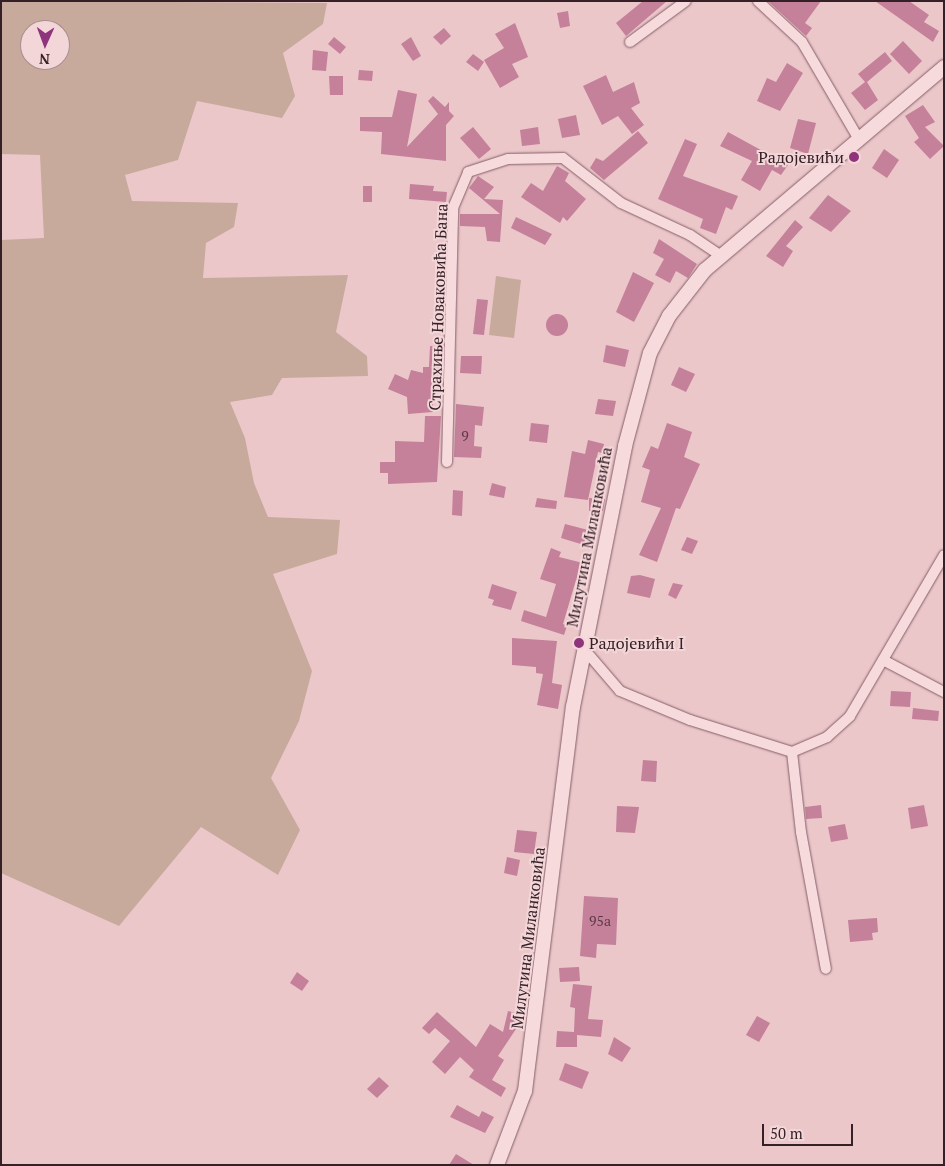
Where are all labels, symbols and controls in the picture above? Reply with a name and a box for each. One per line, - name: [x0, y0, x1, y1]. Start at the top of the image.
- north arrow: [20, 20, 70, 70]
- text: N: [39, 50, 50, 69]
- place label: Радојевићи: [758, 147, 844, 167]
- marker: Радојевићи: [848, 151, 860, 163]
- street label: Страхиње Новаковића Бана: [425, 203, 451, 411]
- house number: 9: [461, 428, 469, 444]
- street label: Милутина Миланковића: [562, 445, 616, 629]
- place label: Радојевићи I: [589, 633, 684, 653]
- marker: Радојевићи I: [573, 637, 585, 649]
- street label: Милутина Миланковића: [507, 846, 549, 1030]
- house number: 95a: [589, 913, 611, 929]
- scale bar: [765, 1114, 856, 1146]
- text: 50 m: [770, 1123, 803, 1143]

